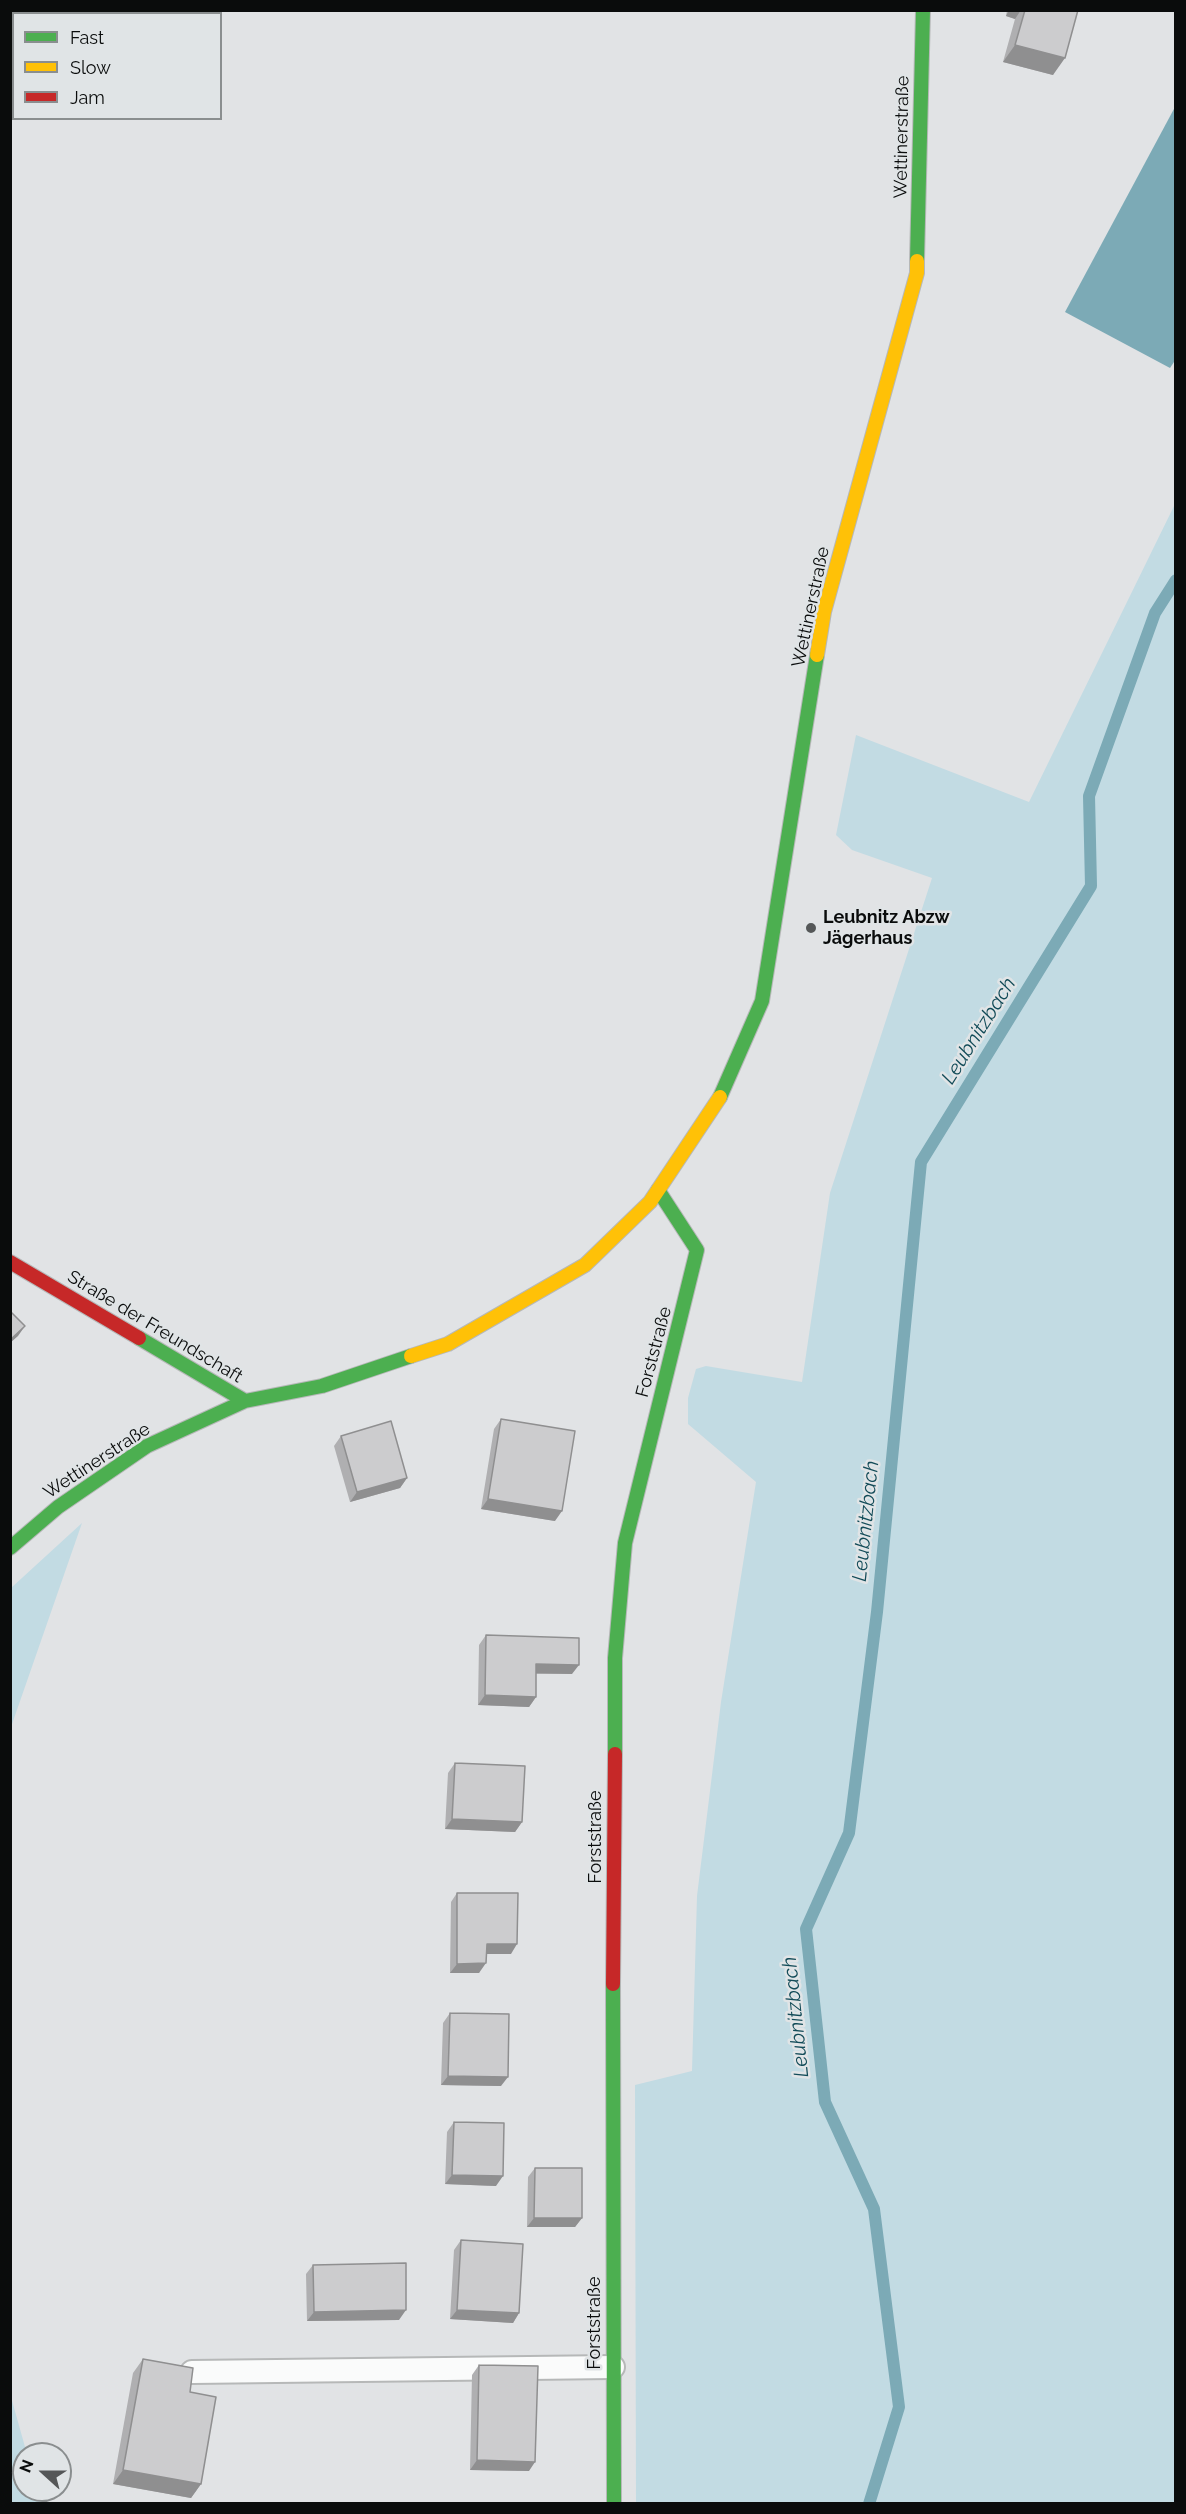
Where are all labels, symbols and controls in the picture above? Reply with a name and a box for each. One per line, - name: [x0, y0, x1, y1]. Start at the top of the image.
- legend: [12, 12, 222, 120]
- text: Fast: [70, 27, 104, 48]
- text: Slow: [70, 57, 111, 78]
- street label: Wettinerstraße: [890, 75, 914, 199]
- text: Jam: [70, 87, 105, 108]
- street label: Wettinerstraße: [788, 545, 834, 669]
- place label: Leubnitz Abzw Jägerhaus: [823, 907, 950, 950]
- marker: Leubnitz Abzw Jägerhaus: [804, 921, 818, 935]
- water label: Leubnitzbach: [937, 973, 1021, 1089]
- street label: Straße der Freundschaft: [64, 1266, 246, 1388]
- street label: Forststraße: [632, 1304, 676, 1400]
- street label: Wettinerstraße: [40, 1419, 154, 1503]
- water label: Leubnitzbach: [848, 1459, 884, 1583]
- street label: Forststraße: [585, 1790, 607, 1884]
- water label: Leubnitzbach: [778, 1955, 814, 2079]
- street label: Forststraße: [584, 2276, 606, 2370]
- north arrow: [12, 2442, 72, 2502]
- text: N: [16, 2457, 38, 2475]

